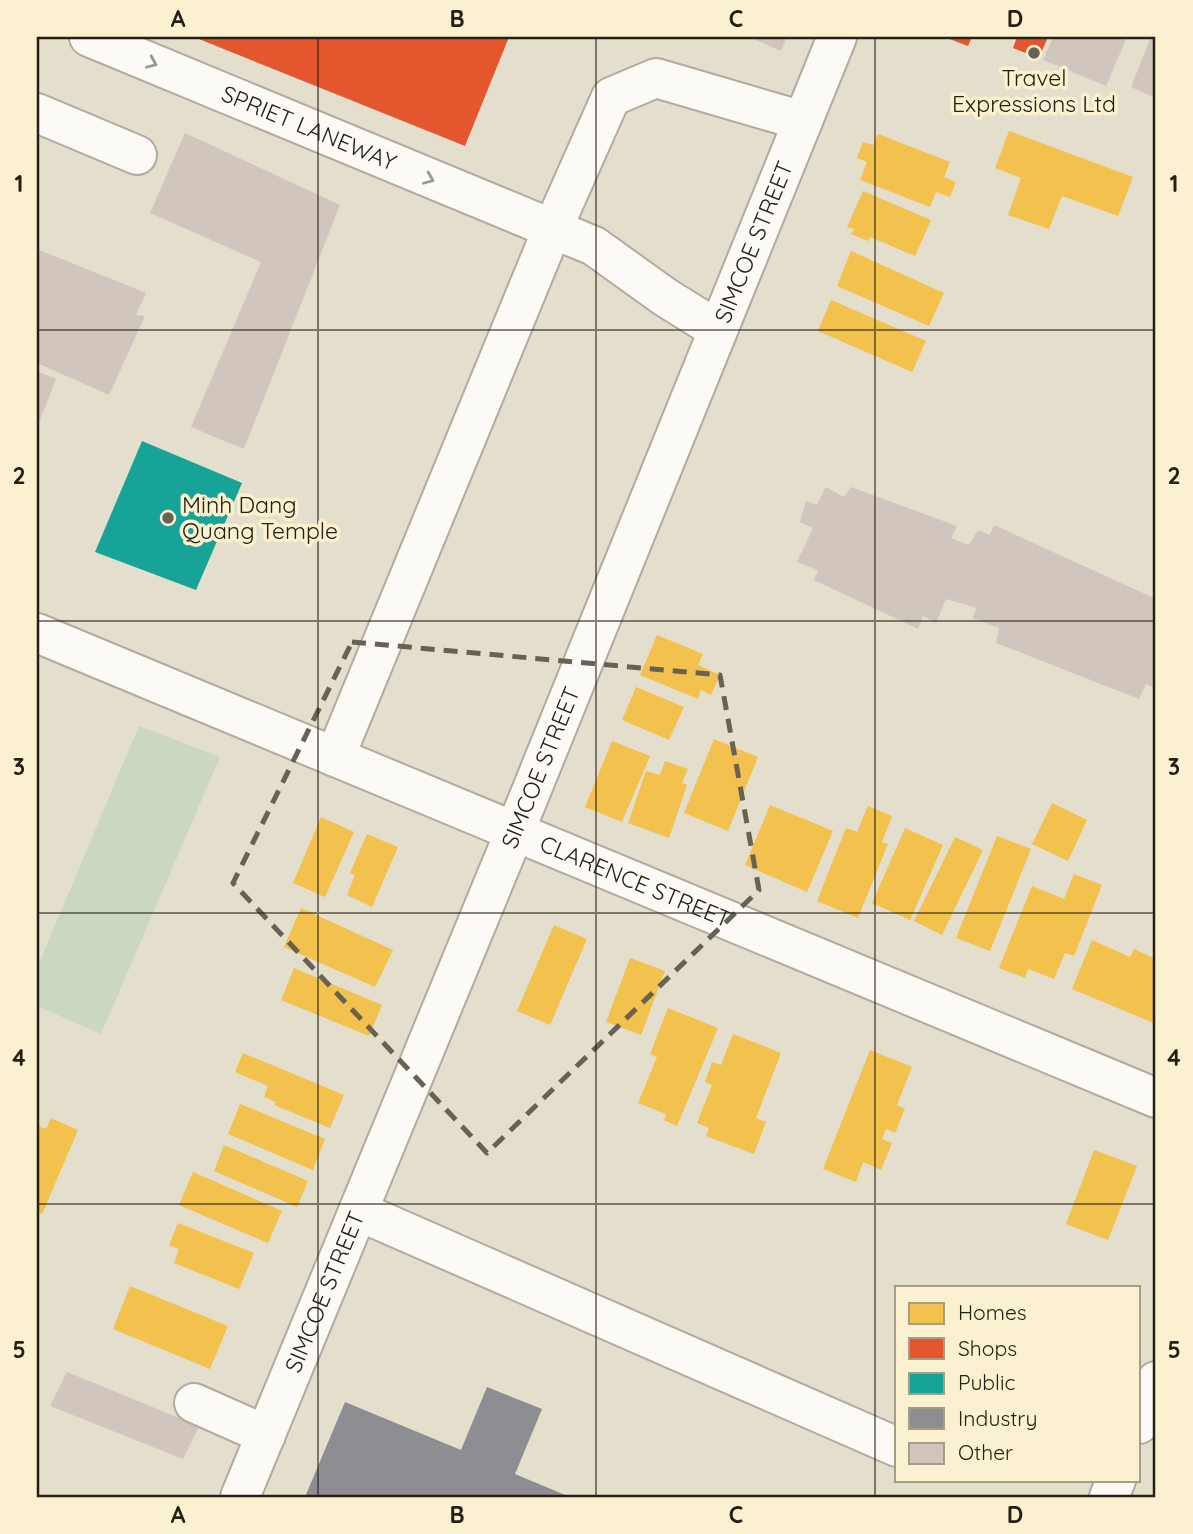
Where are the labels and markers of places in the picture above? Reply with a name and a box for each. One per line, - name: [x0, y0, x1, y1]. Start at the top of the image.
- marker: Travel Expressions Ltd: [1026, 45, 1042, 61]
- place label: Travel Expressions Ltd: [952, 63, 1116, 118]
- place label: Minh Dang Quang Temple: [182, 490, 338, 545]
- marker: Minh Dang Quang Temple: [160, 510, 176, 526]

